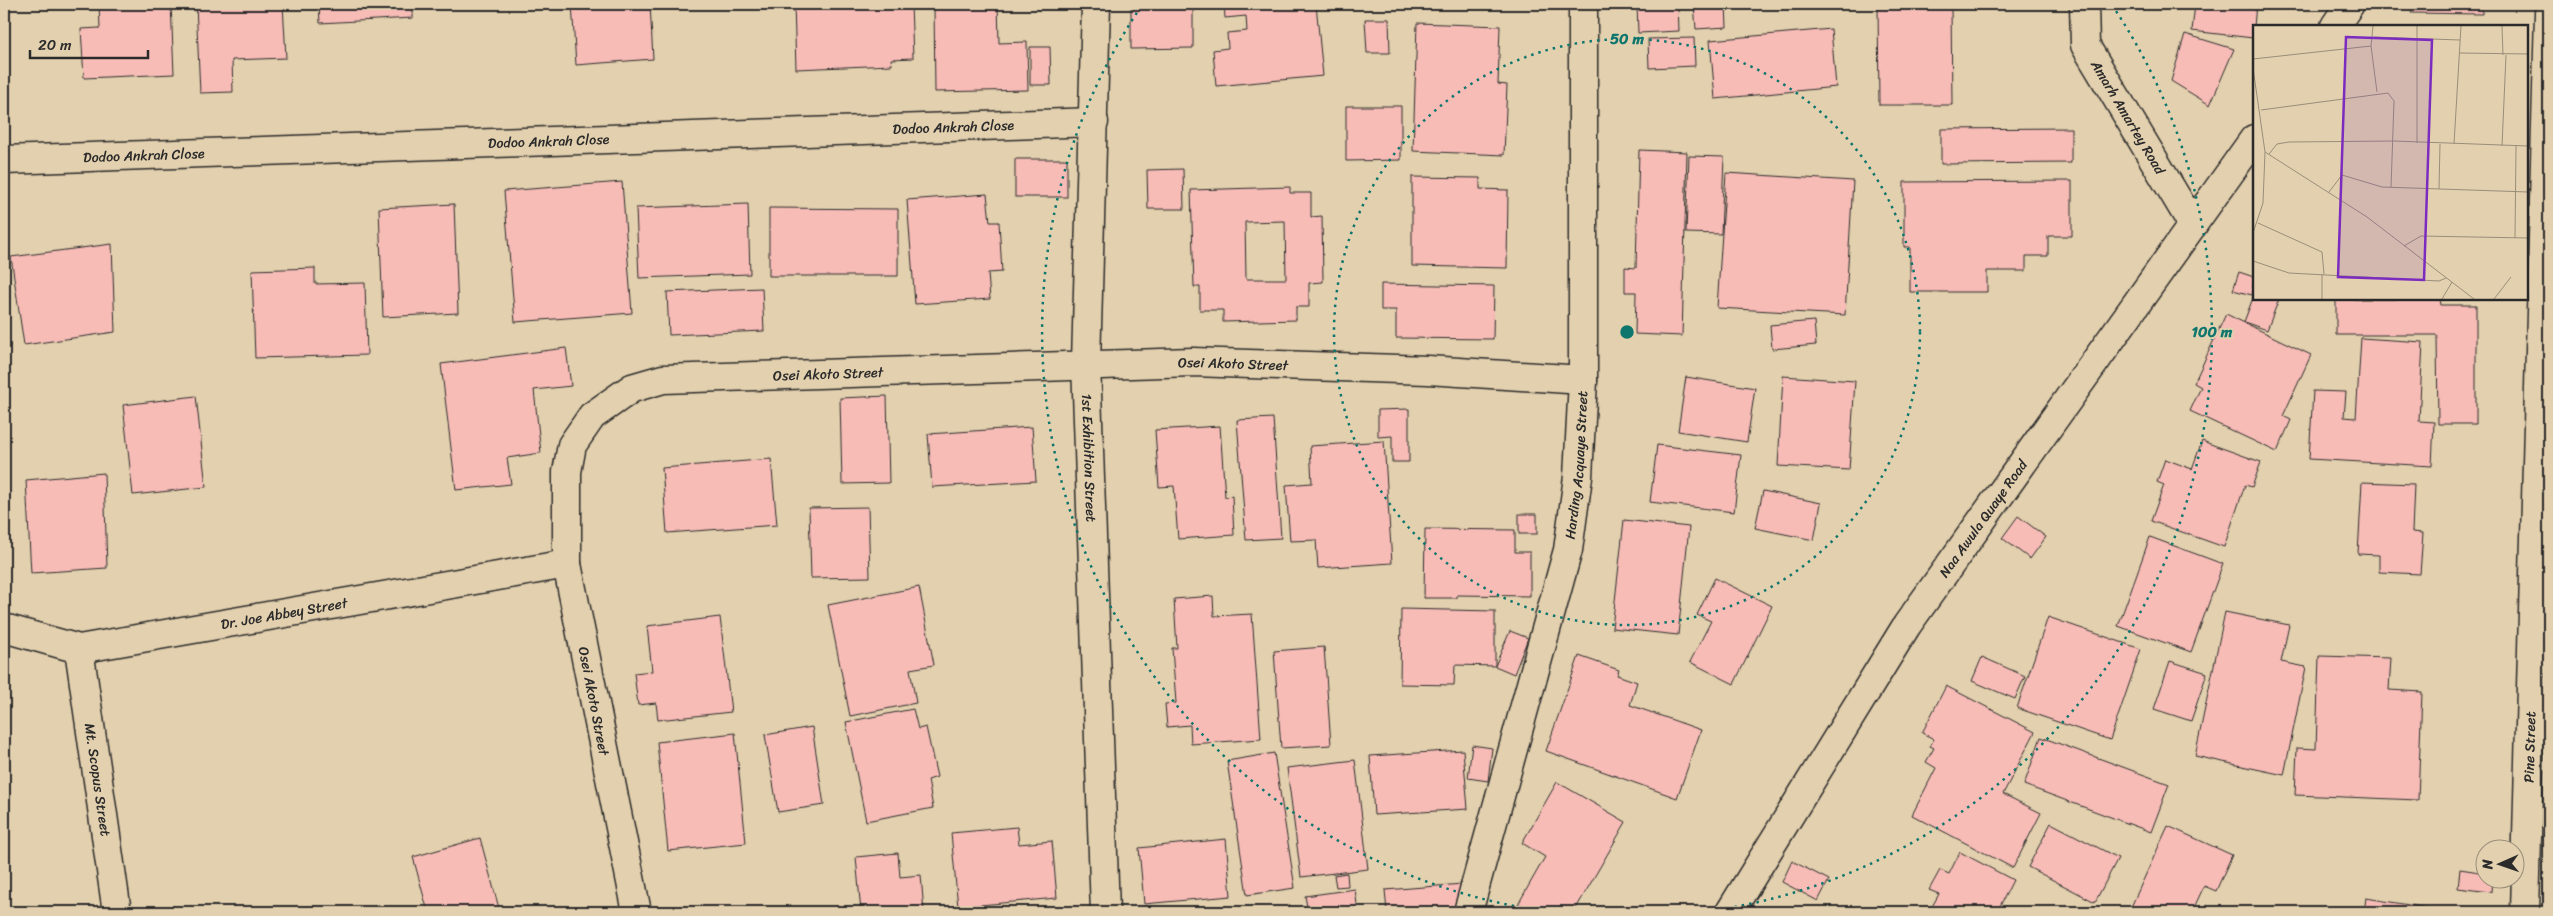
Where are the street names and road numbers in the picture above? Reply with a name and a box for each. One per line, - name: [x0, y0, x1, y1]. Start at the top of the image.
- street label: Amarh Amartey Road: [2083, 54, 2173, 181]
- street label: Dodoo Ankrah Close: [892, 113, 1015, 142]
- street label: Dodoo Ankrah Close: [487, 127, 610, 156]
- street label: Dodoo Ankrah Close: [83, 141, 205, 170]
- street label: Osei Akoto Street: [1177, 350, 1290, 378]
- street label: Osei Akoto Street: [773, 360, 885, 388]
- street label: Harding Acquaye Street: [1558, 390, 1595, 541]
- street label: 1st Exhibition Street: [1074, 393, 1103, 522]
- street label: Naa Awula Quaye Road: [1933, 453, 2035, 583]
- street label: Dr. Joe Abbey Street: [219, 590, 351, 637]
- street label: Osei Akoto Street: [571, 645, 617, 759]
- street label: Pine Street: [2516, 711, 2543, 783]
- street label: Mt. Scopus Street: [77, 721, 118, 838]

